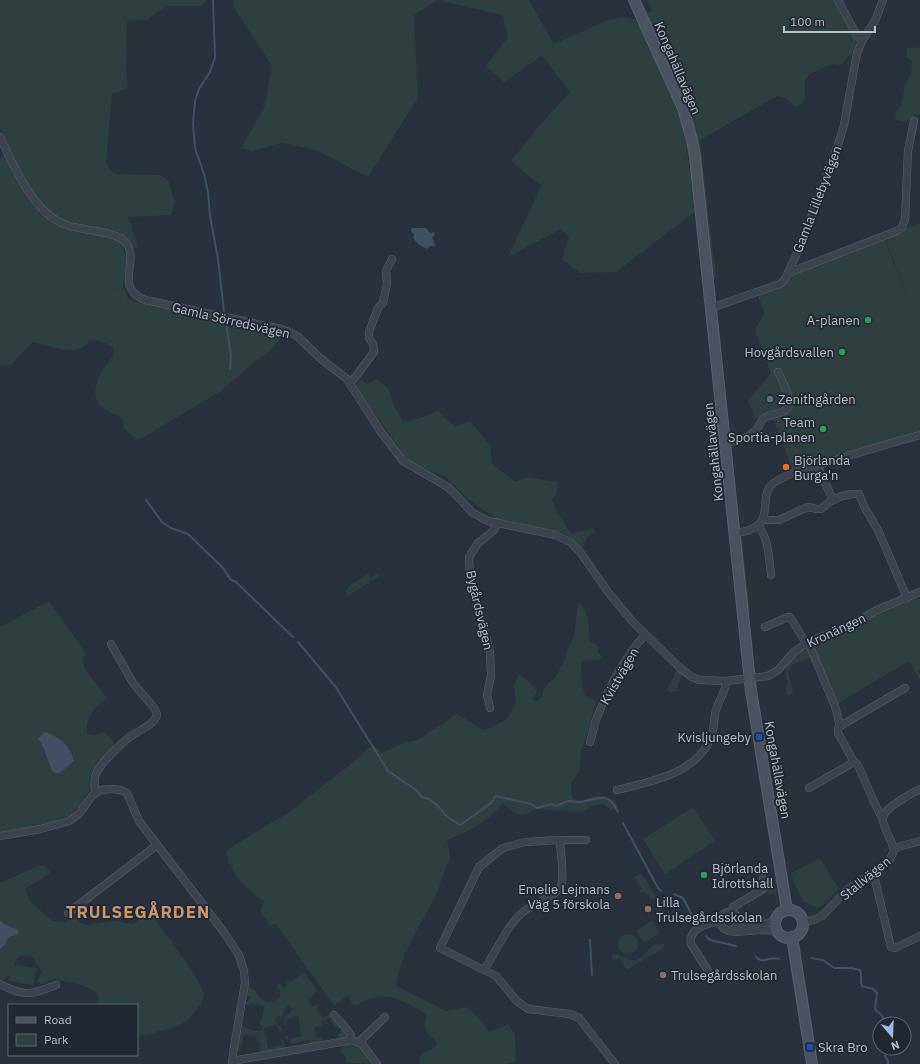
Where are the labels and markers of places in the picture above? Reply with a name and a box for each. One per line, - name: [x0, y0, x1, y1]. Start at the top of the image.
- place label: A-planen: [807, 312, 860, 329]
- marker: A-planen: [863, 315, 873, 325]
- place label: Hovgårdsvallen: [744, 344, 834, 361]
- marker: Hovgårdsvallen: [837, 347, 847, 357]
- place label: Zenithgården: [778, 391, 856, 408]
- marker: Zenithgården: [765, 394, 775, 404]
- place label: Team Sportia-planen: [728, 414, 815, 446]
- marker: Team Sportia-planen: [818, 424, 828, 434]
- place label: Björlanda Burga'n: [794, 452, 850, 484]
- marker: Björlanda Burga'n: [781, 462, 791, 472]
- place label: Kvisljungeby: [677, 729, 752, 746]
- marker: Kvisljungeby: [754, 732, 764, 742]
- place label: Björlanda Idrottshall: [712, 860, 774, 892]
- marker: Björlanda Idrottshall: [699, 870, 709, 880]
- place label: Emelie Lejmans Väg 5 förskola: [518, 881, 610, 913]
- marker: Emelie Lejmans Väg 5 förskola: [613, 891, 623, 901]
- place label: Lilla Trulsegårdsskolan: [656, 894, 762, 926]
- marker: Lilla Trulsegårdsskolan: [643, 904, 653, 914]
- place label: Trulsegårdsskolan: [671, 967, 777, 984]
- marker: Trulsegårdsskolan: [658, 970, 668, 980]
- place label: Skra Bro: [818, 1039, 868, 1056]
- marker: Skra Bro: [805, 1042, 815, 1052]

